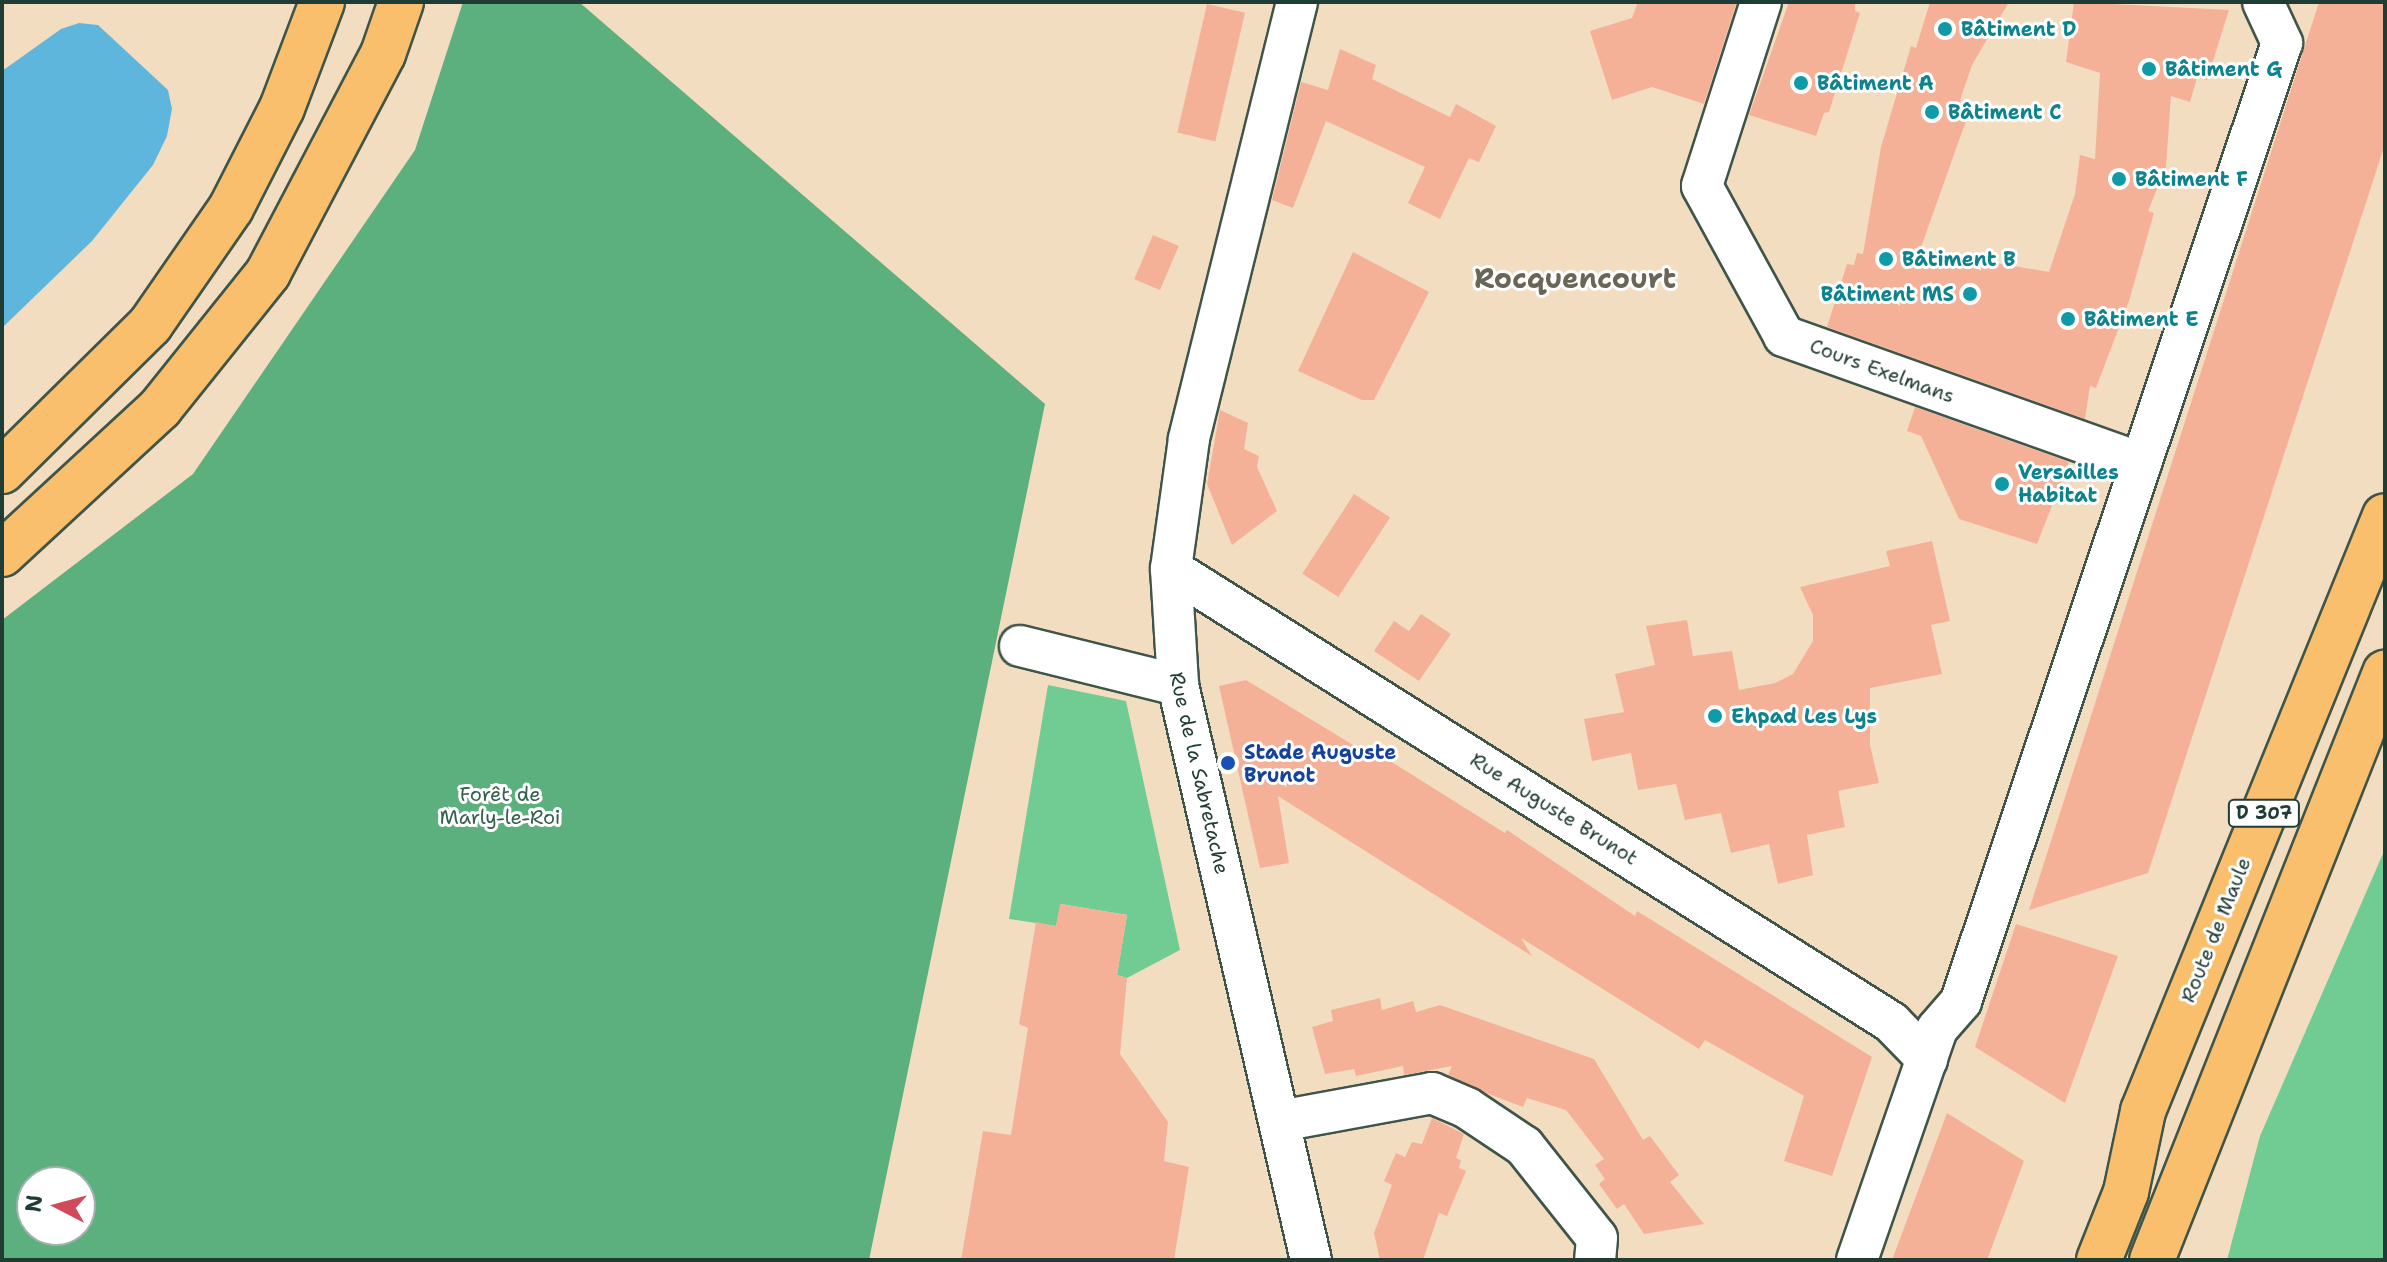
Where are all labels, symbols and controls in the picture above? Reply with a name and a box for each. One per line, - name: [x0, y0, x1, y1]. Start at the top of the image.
- place label: Bâtiment D: [1961, 17, 2076, 41]
- marker: Bâtiment D: [1936, 20, 1954, 38]
- place label: Bâtiment G: [2165, 57, 2282, 81]
- marker: Bâtiment G: [2140, 60, 2158, 78]
- place label: Bâtiment A: [1817, 71, 1934, 95]
- marker: Bâtiment A: [1792, 74, 1810, 92]
- place label: Bâtiment C: [1948, 100, 2062, 124]
- marker: Bâtiment C: [1923, 103, 1941, 121]
- place label: Bâtiment F: [2135, 167, 2248, 191]
- marker: Bâtiment F: [2110, 170, 2128, 188]
- place label: Bâtiment B: [1902, 247, 2016, 271]
- marker: Bâtiment B: [1877, 250, 1895, 268]
- district label: Rocquencourt: [1474, 261, 1676, 295]
- place label: Bâtiment MS: [1821, 282, 1954, 306]
- marker: Bâtiment MS: [1961, 285, 1979, 303]
- place label: Bâtiment E: [2084, 307, 2199, 331]
- marker: Bâtiment E: [2059, 310, 2077, 328]
- street label: Cours Exelmans: [1806, 334, 1958, 408]
- place label: Versailles Habitat: [2018, 460, 2119, 507]
- marker: Versailles Habitat: [1993, 475, 2011, 493]
- street label: Rue de la Sabretache: [1164, 670, 1234, 876]
- place label: Ehpad Les Lys: [1731, 704, 1877, 728]
- marker: Ehpad Les Lys: [1706, 707, 1724, 725]
- place label: Stade Auguste Brunot: [1244, 740, 1396, 787]
- street label: Rue Auguste Brunot: [1466, 748, 1642, 870]
- marker: Stade Auguste Brunot: [1219, 754, 1237, 772]
- park label: Forêt de Marly-le-Roi: [440, 783, 560, 830]
- road number: D 307: [2226, 799, 2302, 827]
- street label: Route de Maule: [2176, 854, 2256, 1006]
- north arrow: [16, 1166, 96, 1246]
- text: N: [18, 1193, 49, 1214]

